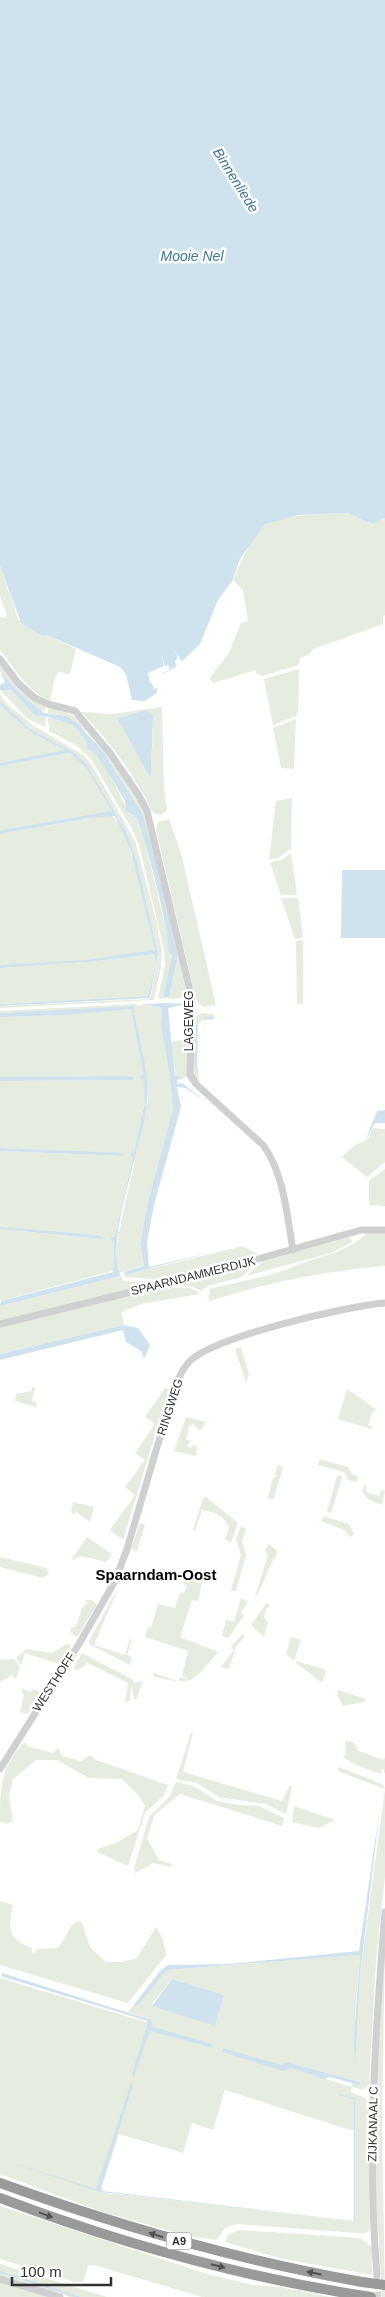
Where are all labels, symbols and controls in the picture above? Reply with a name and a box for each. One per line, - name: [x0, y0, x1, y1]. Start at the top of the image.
- water label: Binnenliede: [210, 145, 262, 215]
- water label: Mooie Nel: [160, 248, 224, 264]
- street label: LAGEWEG: [182, 991, 196, 1051]
- street label: SPAARNDAMMERDIJK: [129, 1254, 257, 1298]
- street label: RINGWEG: [154, 1377, 186, 1437]
- district label: Spaarndam-Oost: [96, 1566, 216, 1583]
- street label: WESTHOFF: [30, 1650, 78, 1714]
- street label: ZIJKANAAL C: [365, 2086, 381, 2162]
- one-way arrow: [39, 2211, 54, 2219]
- one-way arrow: [149, 2230, 164, 2238]
- road number: A9: [166, 2232, 192, 2250]
- scale bar: [12, 2254, 111, 2286]
- one-way arrow: [211, 2262, 226, 2270]
- text: 100 m: [20, 2263, 62, 2280]
- one-way arrow: [307, 2269, 322, 2277]

